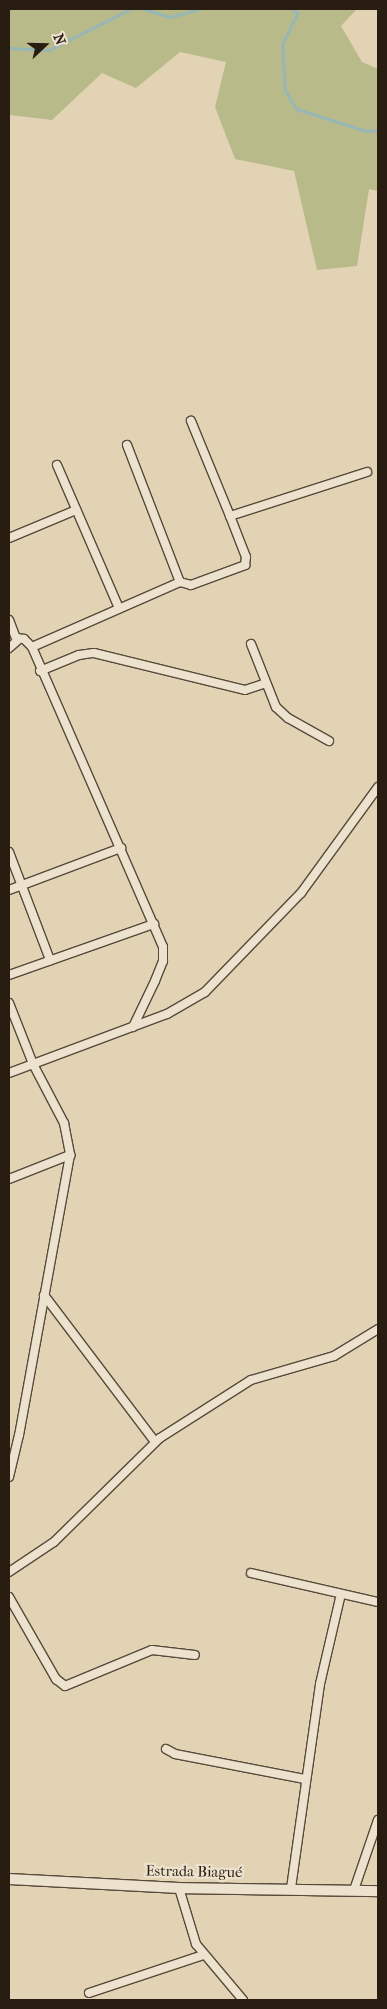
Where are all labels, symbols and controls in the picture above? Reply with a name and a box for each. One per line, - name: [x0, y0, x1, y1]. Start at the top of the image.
- north arrow: [20, 20, 70, 70]
- text: N: [50, 31, 69, 47]
- street label: Estrada Biagué: [145, 1862, 243, 1882]

